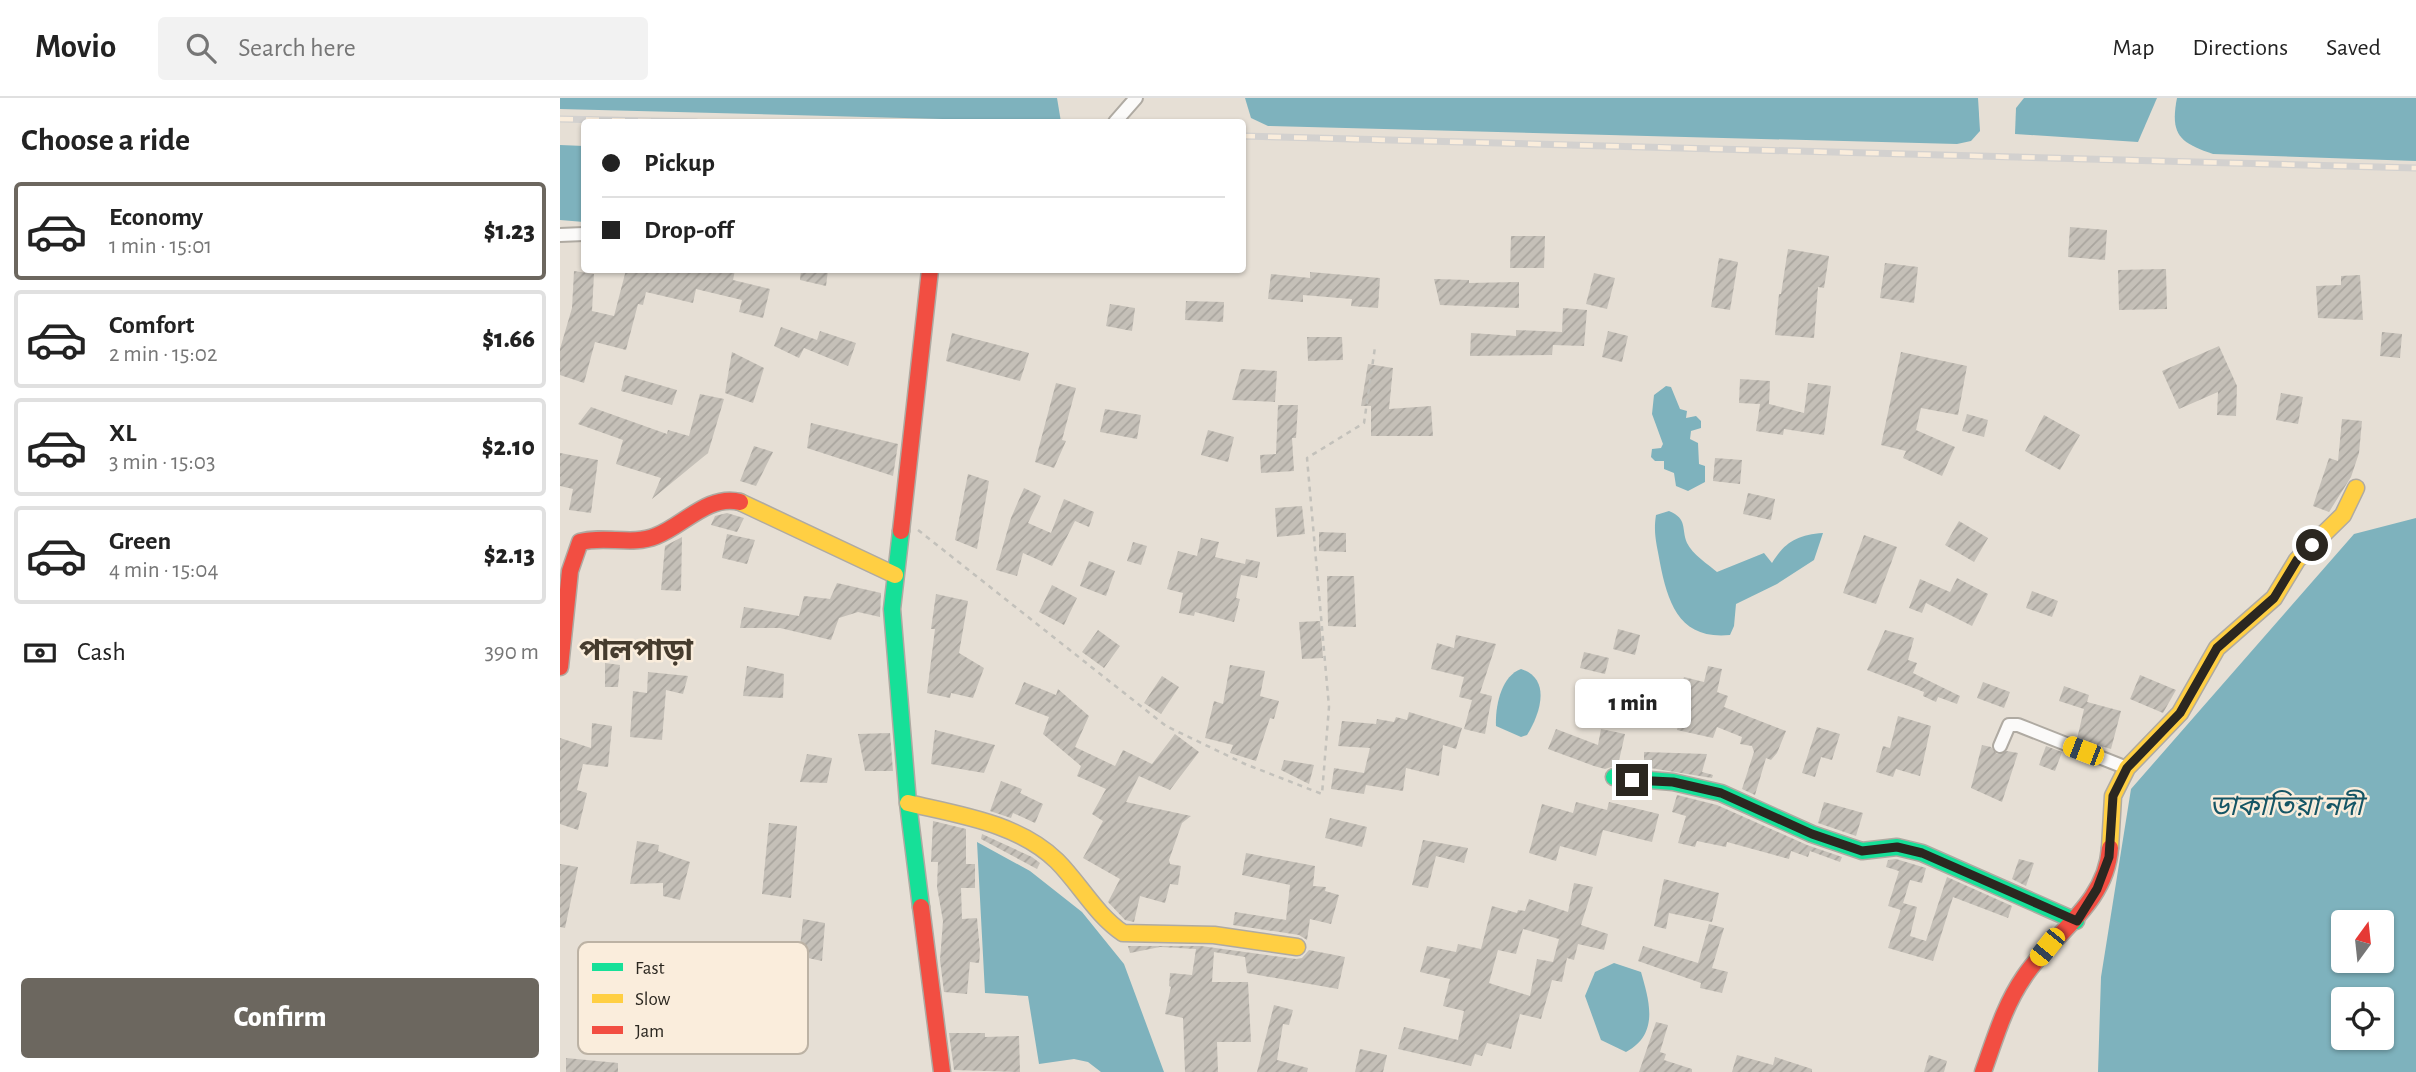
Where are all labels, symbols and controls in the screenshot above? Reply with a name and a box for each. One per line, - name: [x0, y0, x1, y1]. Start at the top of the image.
- search box: [158, 17, 648, 80]
- icon: search: [182, 29, 220, 67]
- text: Movio: [35, 31, 116, 64]
- text: Search here: [238, 35, 356, 61]
- text: Map: [2112, 36, 2154, 60]
- text: Directions: [2192, 36, 2288, 60]
- text: Saved: [2326, 36, 2381, 60]
- text: Choose a ride: [21, 124, 190, 156]
- text: Pickup: [644, 150, 715, 176]
- icon: car: [25, 200, 88, 263]
- text: Economy: [109, 204, 203, 230]
- text: Drop-off: [644, 217, 733, 243]
- text: $1.23: [484, 218, 535, 244]
- text: 1 min · 15:01: [109, 235, 212, 258]
- icon: car: [25, 308, 88, 371]
- text: Comfort: [109, 312, 194, 338]
- text: $1.66: [482, 326, 535, 352]
- text: 2 min · 15:02: [109, 343, 217, 366]
- icon: car: [25, 416, 88, 479]
- text: XL: [109, 420, 136, 446]
- text: $2.10: [482, 434, 535, 460]
- text: 3 min · 15:03: [109, 451, 215, 474]
- icon: car: [25, 524, 88, 587]
- text: Green: [109, 528, 171, 554]
- route start: [2296, 529, 2328, 561]
- text: $2.13: [484, 542, 535, 568]
- text: 4 min · 15:04: [109, 559, 219, 582]
- icon: cash: [21, 634, 59, 672]
- district label: পালপাড়া: [579, 636, 694, 666]
- text: Cash: [77, 639, 126, 665]
- text: 390 m: [484, 641, 539, 664]
- callout: 1 min: [1574, 678, 1690, 728]
- text: 1 min: [1609, 692, 1657, 715]
- car: [2060, 734, 2107, 768]
- route end: [1616, 764, 1648, 796]
- water label: ডাকাতিয়া নদী: [2209, 789, 2368, 821]
- north arrow: [2331, 910, 2394, 973]
- map controls: [2331, 910, 2394, 1050]
- car: [2026, 924, 2069, 970]
- legend: [578, 942, 808, 1054]
- text: Fast: [635, 959, 665, 978]
- button: Confirm: [21, 978, 539, 1058]
- button: locate: [2331, 987, 2394, 1050]
- text: Slow: [635, 990, 671, 1009]
- text: Jam: [635, 1022, 664, 1041]

